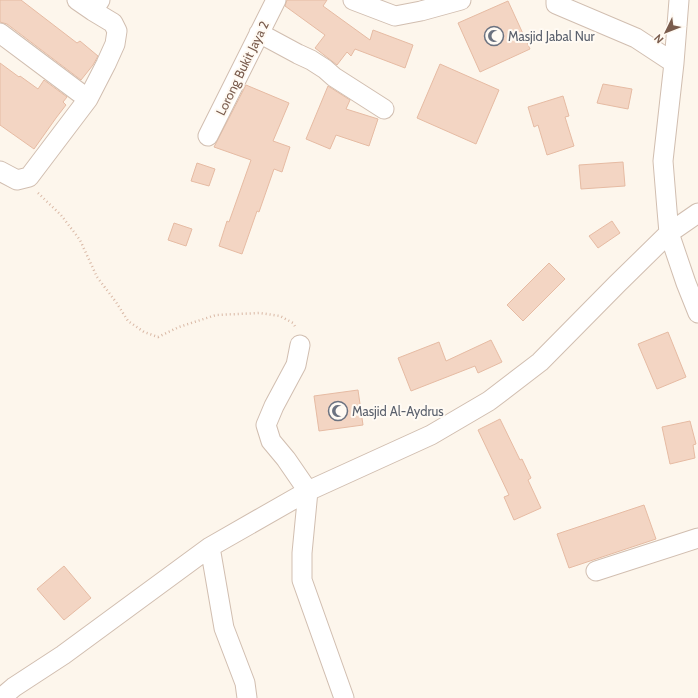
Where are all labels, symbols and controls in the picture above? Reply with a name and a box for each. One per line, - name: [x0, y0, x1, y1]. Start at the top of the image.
- north arrow: [646, 12, 686, 52]
- street label: Lorong Bukit Jaya 2: [212, 18, 272, 118]
- mosque icon: Masjid Jabal Nur: [483, 25, 505, 47]
- place label: Masjid Jabal Nur: [508, 28, 595, 45]
- text: N: [651, 31, 666, 46]
- mosque icon: Masjid Al-Aydrus: [327, 400, 349, 422]
- place label: Masjid Al-Aydrus: [352, 403, 444, 420]

